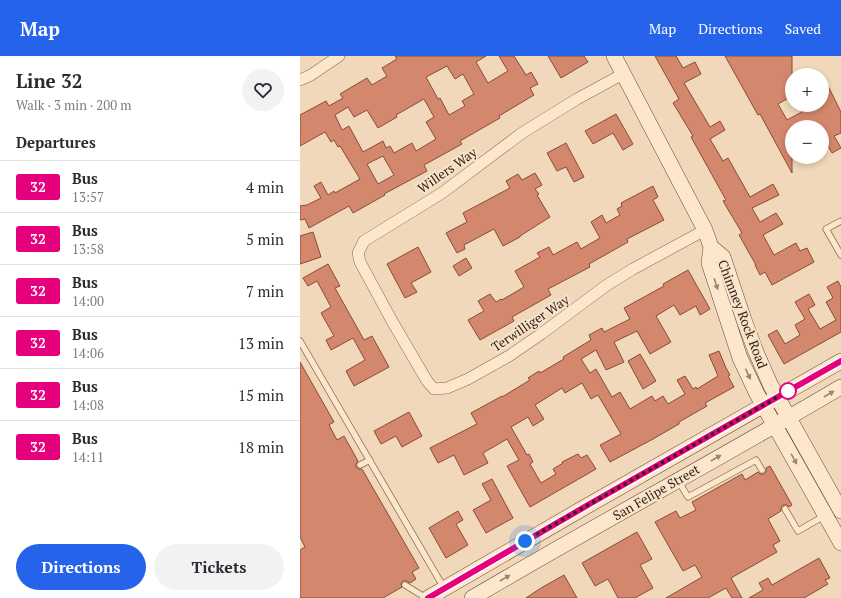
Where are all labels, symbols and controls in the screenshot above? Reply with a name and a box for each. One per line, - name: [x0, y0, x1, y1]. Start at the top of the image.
- text: Map: [20, 16, 60, 41]
- text: Map: [649, 19, 676, 38]
- text: Directions: [698, 19, 763, 38]
- text: Saved: [785, 19, 821, 38]
- text: Line 32: [16, 68, 82, 93]
- map controls: [785, 68, 829, 164]
- button: +: [785, 68, 829, 112]
- button: heart: [242, 69, 284, 111]
- text: Walk · 3 min · 200 m: [16, 96, 131, 114]
- button: −: [785, 120, 829, 164]
- text: Departures: [16, 132, 96, 152]
- street label: Willers Way: [414, 143, 481, 197]
- text: Bus: [72, 168, 98, 188]
- text: 32: [30, 177, 46, 196]
- text: 4 min: [246, 177, 284, 197]
- text: 13:57: [72, 188, 104, 206]
- text: Bus: [72, 220, 98, 240]
- text: 32: [30, 229, 46, 248]
- text: 5 min: [246, 229, 284, 249]
- text: 13:58: [72, 240, 104, 258]
- street label: Chimney Rock Road: [714, 257, 772, 371]
- text: Bus: [72, 272, 98, 292]
- one-way arrow: [713, 279, 719, 291]
- text: 32: [30, 281, 46, 300]
- text: 7 min: [246, 281, 284, 301]
- street label: Terwilliger Way: [488, 290, 573, 356]
- text: 14:00: [72, 292, 104, 310]
- text: Bus: [72, 324, 98, 344]
- text: 32: [30, 333, 46, 352]
- text: 13 min: [238, 333, 284, 353]
- text: 14:06: [72, 344, 104, 362]
- one-way arrow: [745, 368, 751, 380]
- text: Bus: [72, 376, 98, 396]
- unlabelled marker: [779, 382, 797, 400]
- text: 32: [30, 385, 46, 404]
- text: 15 min: [238, 385, 284, 405]
- one-way arrow: [823, 391, 835, 398]
- text: 14:08: [72, 396, 104, 414]
- text: Bus: [72, 428, 98, 448]
- text: 32: [30, 437, 46, 456]
- text: 18 min: [238, 437, 284, 457]
- text: 14:11: [72, 448, 104, 466]
- one-way arrow: [790, 453, 797, 465]
- one-way arrow: [710, 455, 721, 462]
- street label: San Felipe Street: [609, 460, 703, 524]
- your location: [515, 531, 535, 551]
- button: Directions: [16, 544, 146, 590]
- button: Tickets: [154, 544, 284, 590]
- one-way arrow: [499, 575, 511, 582]

